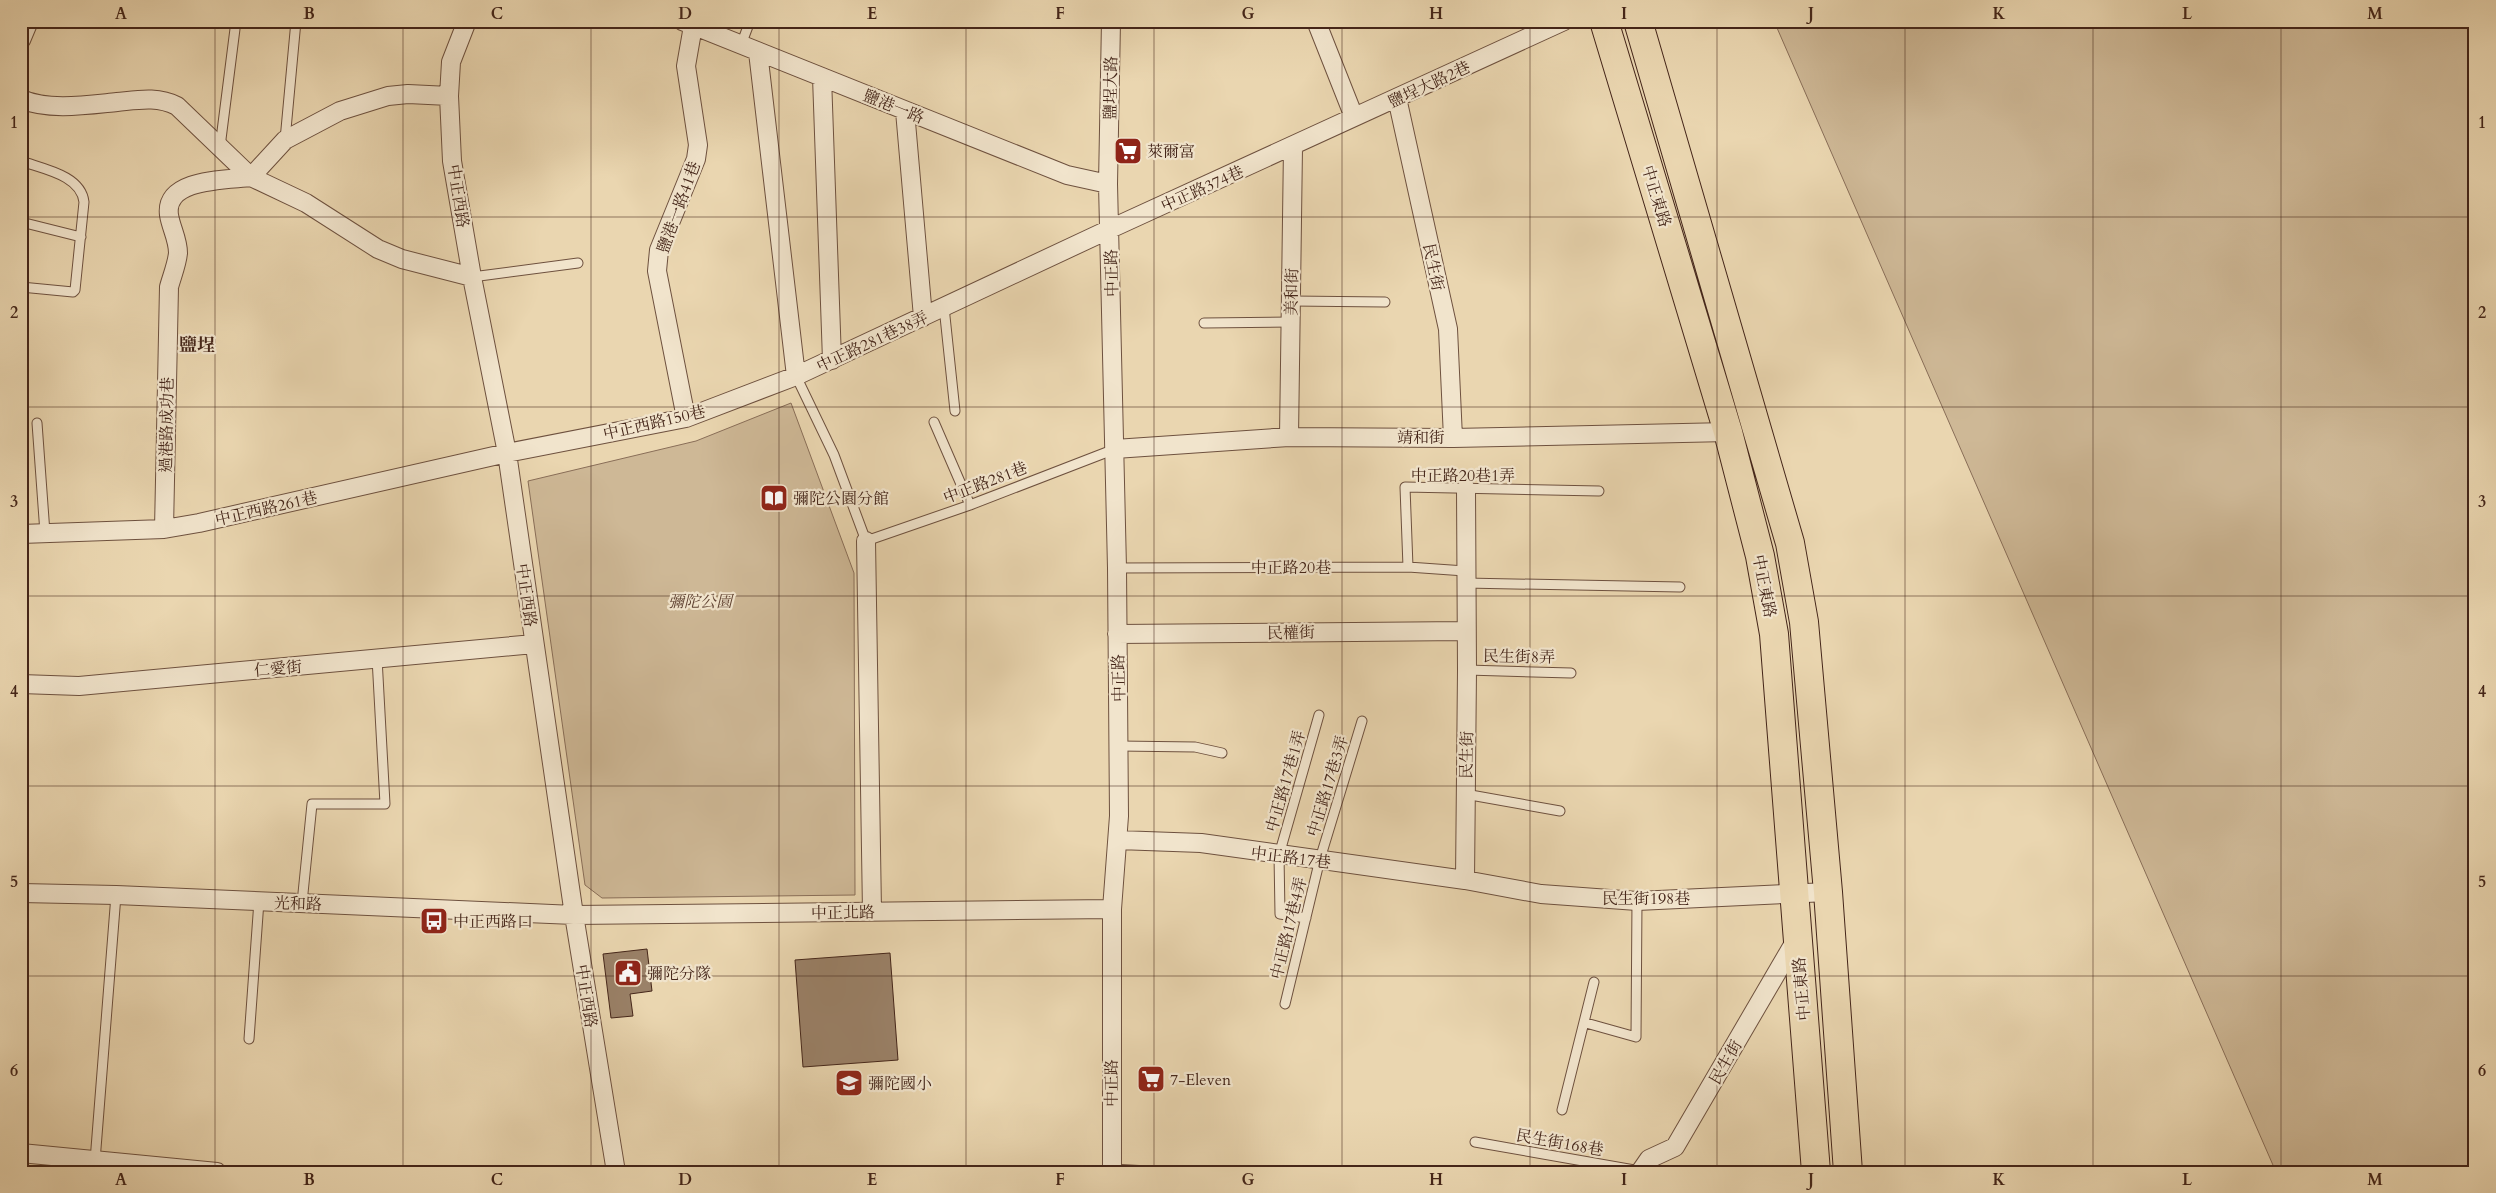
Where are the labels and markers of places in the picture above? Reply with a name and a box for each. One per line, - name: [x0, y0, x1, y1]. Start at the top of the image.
- supermarket icon: 萊爾富: [1113, 136, 1143, 166]
- place label: 萊爾富: [1147, 141, 1195, 163]
- library icon: 彌陀公園分館: [759, 483, 789, 513]
- place label: 彌陀公園分館: [793, 488, 889, 510]
- bus stop icon: 中正西路口: [419, 906, 449, 936]
- place label: 中正西路口: [453, 911, 533, 933]
- public building icon: 彌陀分隊: [613, 958, 643, 988]
- place label: 彌陀分隊: [647, 963, 711, 985]
- supermarket icon: 7-Eleven: [1136, 1064, 1166, 1094]
- school or university icon: 彌陀國小: [834, 1068, 864, 1098]
- place label: 7-Eleven: [1170, 1069, 1231, 1091]
- place label: 彌陀國小: [868, 1073, 932, 1095]

